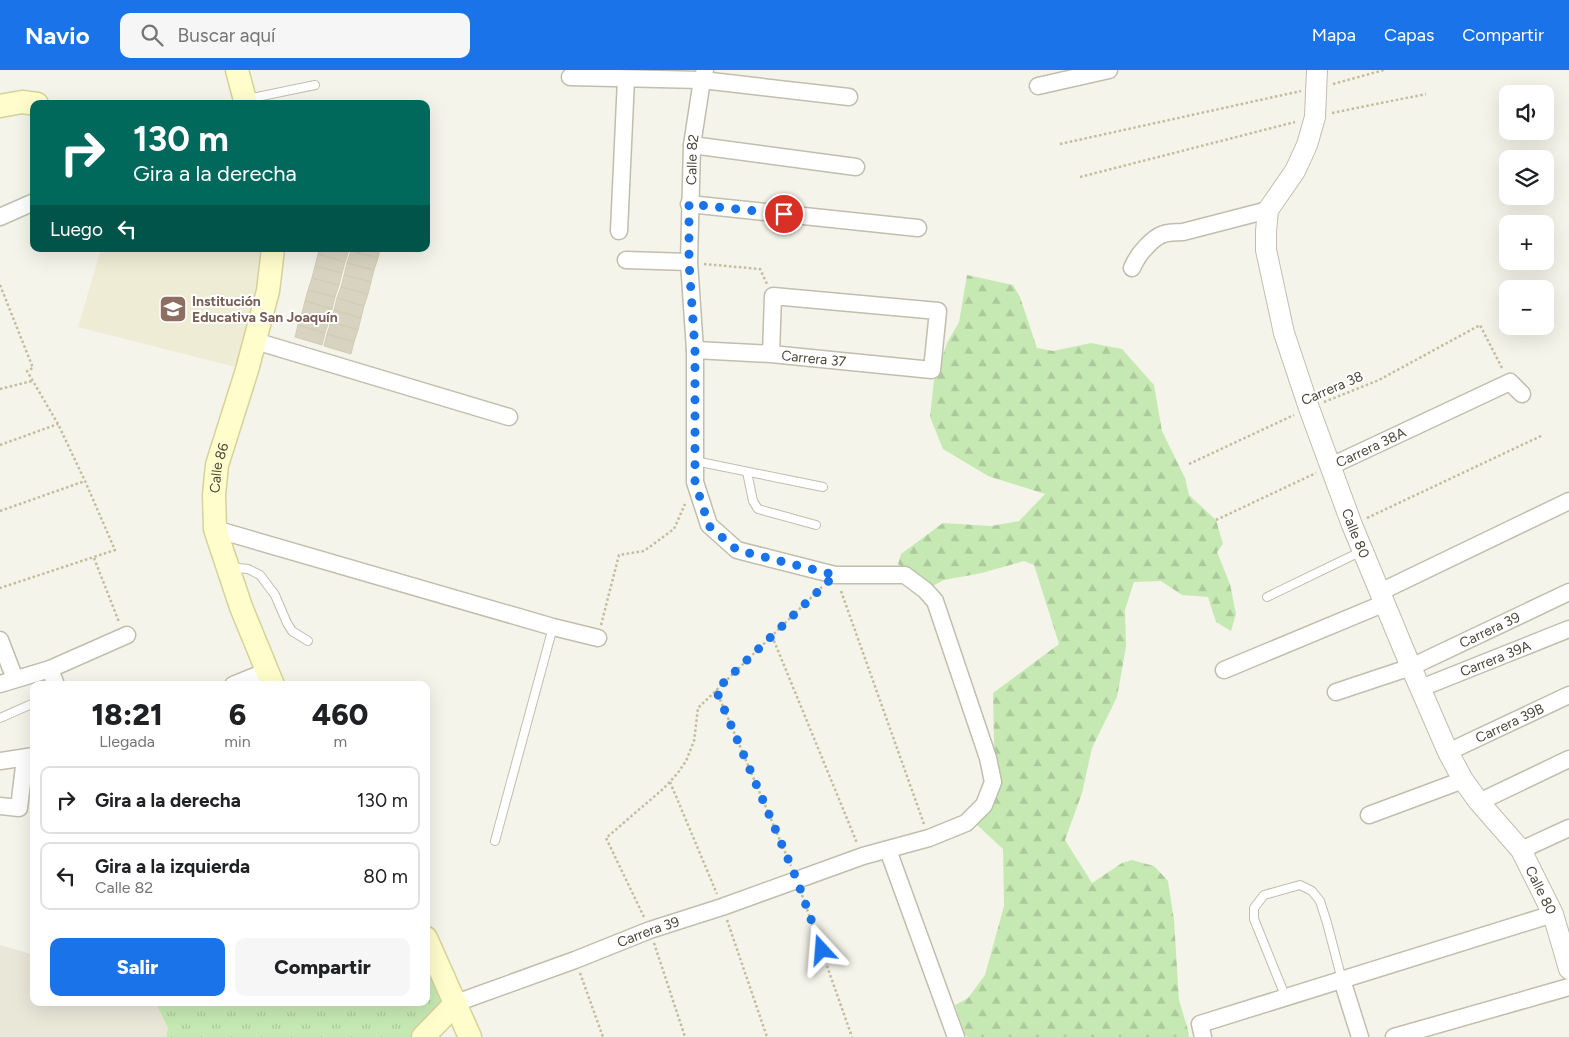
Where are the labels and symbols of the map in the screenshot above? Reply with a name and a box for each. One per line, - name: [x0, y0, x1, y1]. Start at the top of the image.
- street label: Calle 82: [683, 133, 703, 185]
- pin: [763, 193, 805, 235]
- place label: Institución Educativa San Joaquín: [192, 293, 338, 326]
- school or university icon: Institución Educativa San Joaquín: [158, 294, 188, 324]
- street label: Carrera 37: [781, 347, 847, 370]
- street label: Carrera 38: [1299, 368, 1366, 409]
- street label: Carrera 38A: [1333, 424, 1409, 471]
- street label: Calle 86: [206, 441, 232, 494]
- street label: Calle 80: [1338, 506, 1373, 561]
- street label: Carrera 39: [1457, 608, 1523, 652]
- street label: Carrera 39A: [1458, 637, 1534, 681]
- street label: Carrera 39B: [1473, 700, 1547, 747]
- street label: Calle 80: [1521, 863, 1560, 917]
- street label: Carrera 39: [615, 913, 682, 951]
- position arrow: [795, 923, 847, 975]

